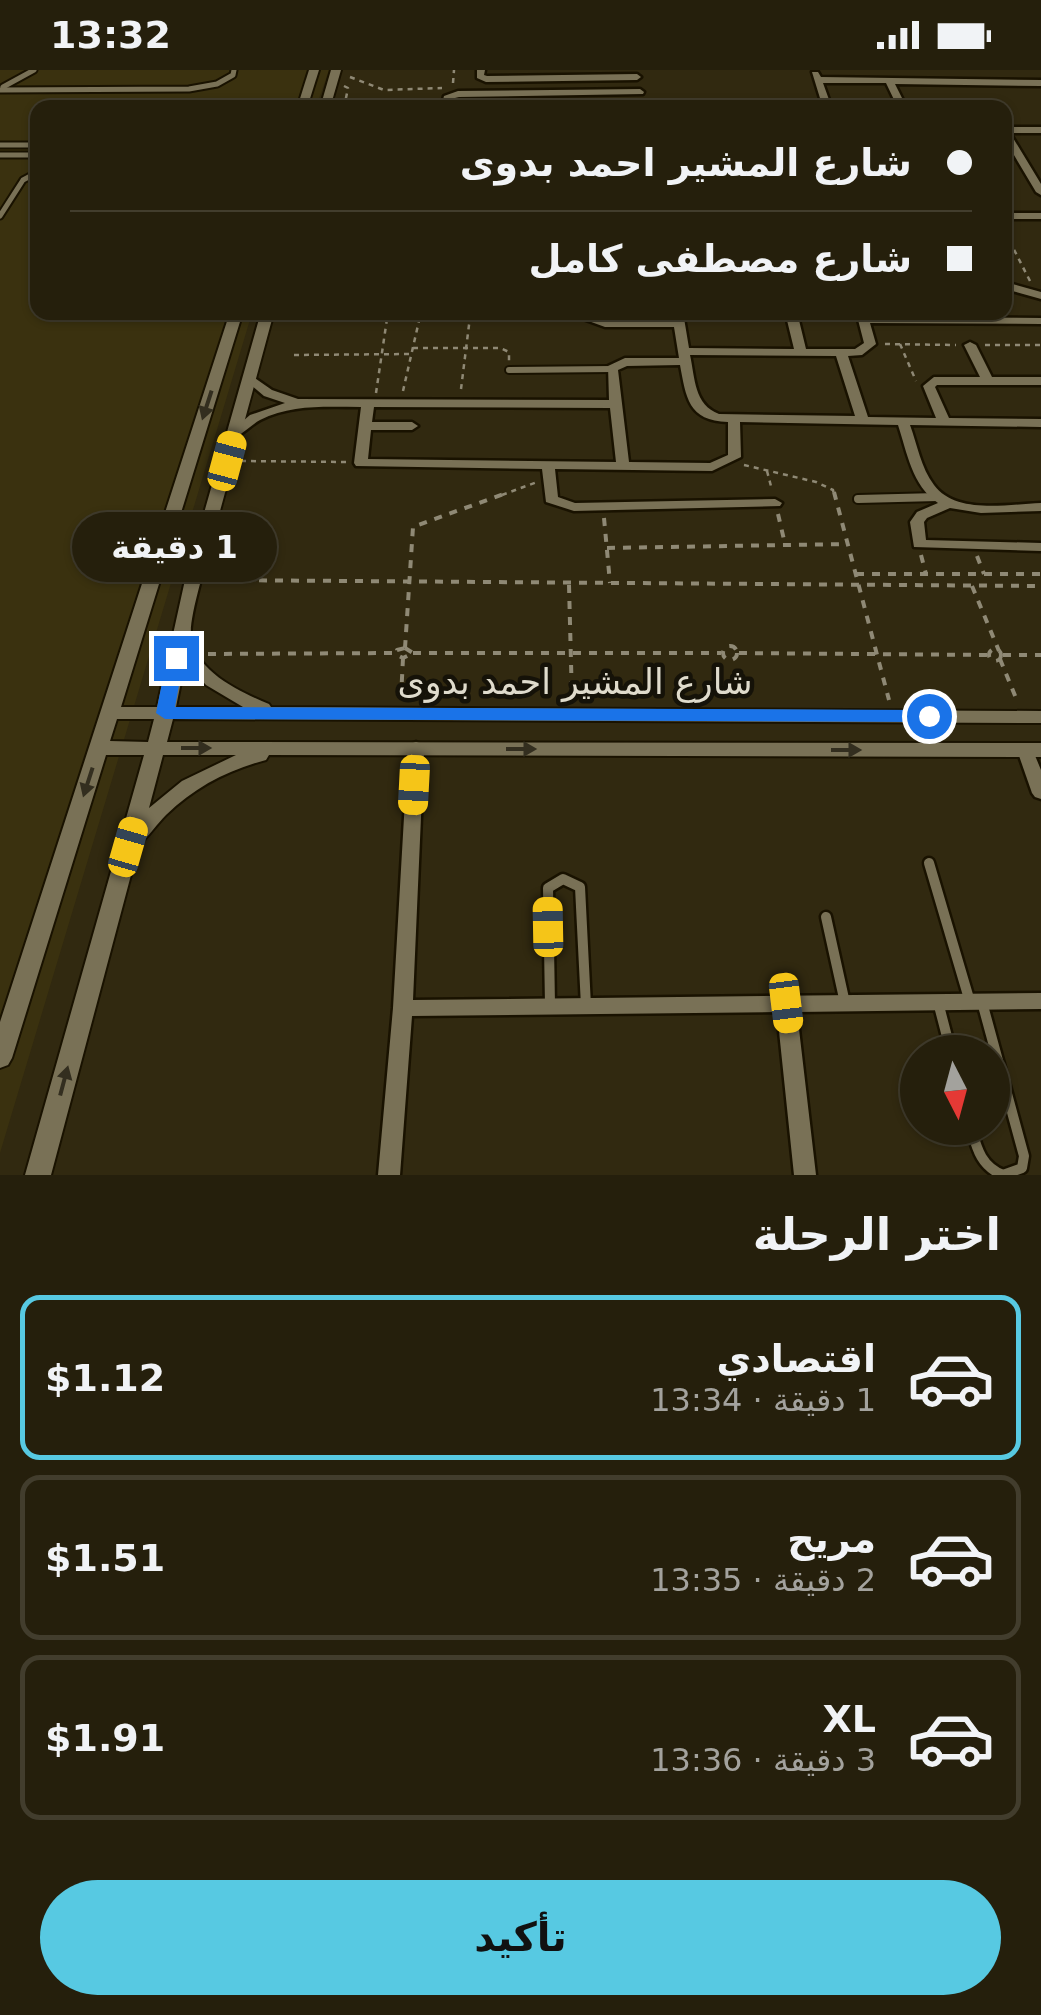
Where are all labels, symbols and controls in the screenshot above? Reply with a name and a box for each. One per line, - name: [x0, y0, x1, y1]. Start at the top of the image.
- text: 13:32: [50, 13, 171, 57]
- text: شارع المشير احمد بدوى: [460, 141, 912, 185]
- text: شارع مصطفى كامل: [528, 237, 912, 281]
- one-way arrow: [199, 391, 214, 421]
- car: [205, 428, 249, 494]
- callout: 1 دقيقة: [74, 513, 278, 583]
- text: 1 دقيقة: [111, 528, 238, 566]
- route end: [154, 636, 199, 681]
- street label: شارع المشير احمد بدوى: [397, 662, 753, 703]
- route start: [907, 694, 952, 739]
- one-way arrow: [181, 740, 213, 756]
- one-way arrow: [506, 741, 538, 757]
- one-way arrow: [831, 742, 863, 758]
- car: [397, 754, 431, 816]
- one-way arrow: [80, 767, 95, 797]
- car: [105, 814, 151, 880]
- car: [532, 897, 564, 957]
- car: [767, 971, 805, 1035]
- north arrow: [900, 1035, 1010, 1145]
- map controls: [900, 1035, 1010, 1145]
- one-way arrow: [56, 1065, 72, 1096]
- text: اختر الرحلة: [753, 1208, 1001, 1261]
- icon: car: [906, 1333, 996, 1423]
- text: اقتصادي: [717, 1337, 876, 1381]
- text: $1.12: [45, 1356, 165, 1400]
- text: 1 دقيقة · 13:34: [650, 1381, 876, 1419]
- icon: car: [906, 1513, 996, 1603]
- text: مريح: [787, 1517, 876, 1561]
- text: $1.51: [45, 1536, 165, 1580]
- text: 2 دقيقة · 13:35: [650, 1561, 876, 1599]
- icon: car: [906, 1693, 996, 1783]
- text: XL: [822, 1697, 876, 1741]
- text: $1.91: [45, 1716, 165, 1760]
- text: 3 دقيقة · 13:36: [650, 1741, 876, 1779]
- button: تأكيد: [40, 1880, 1001, 1995]

